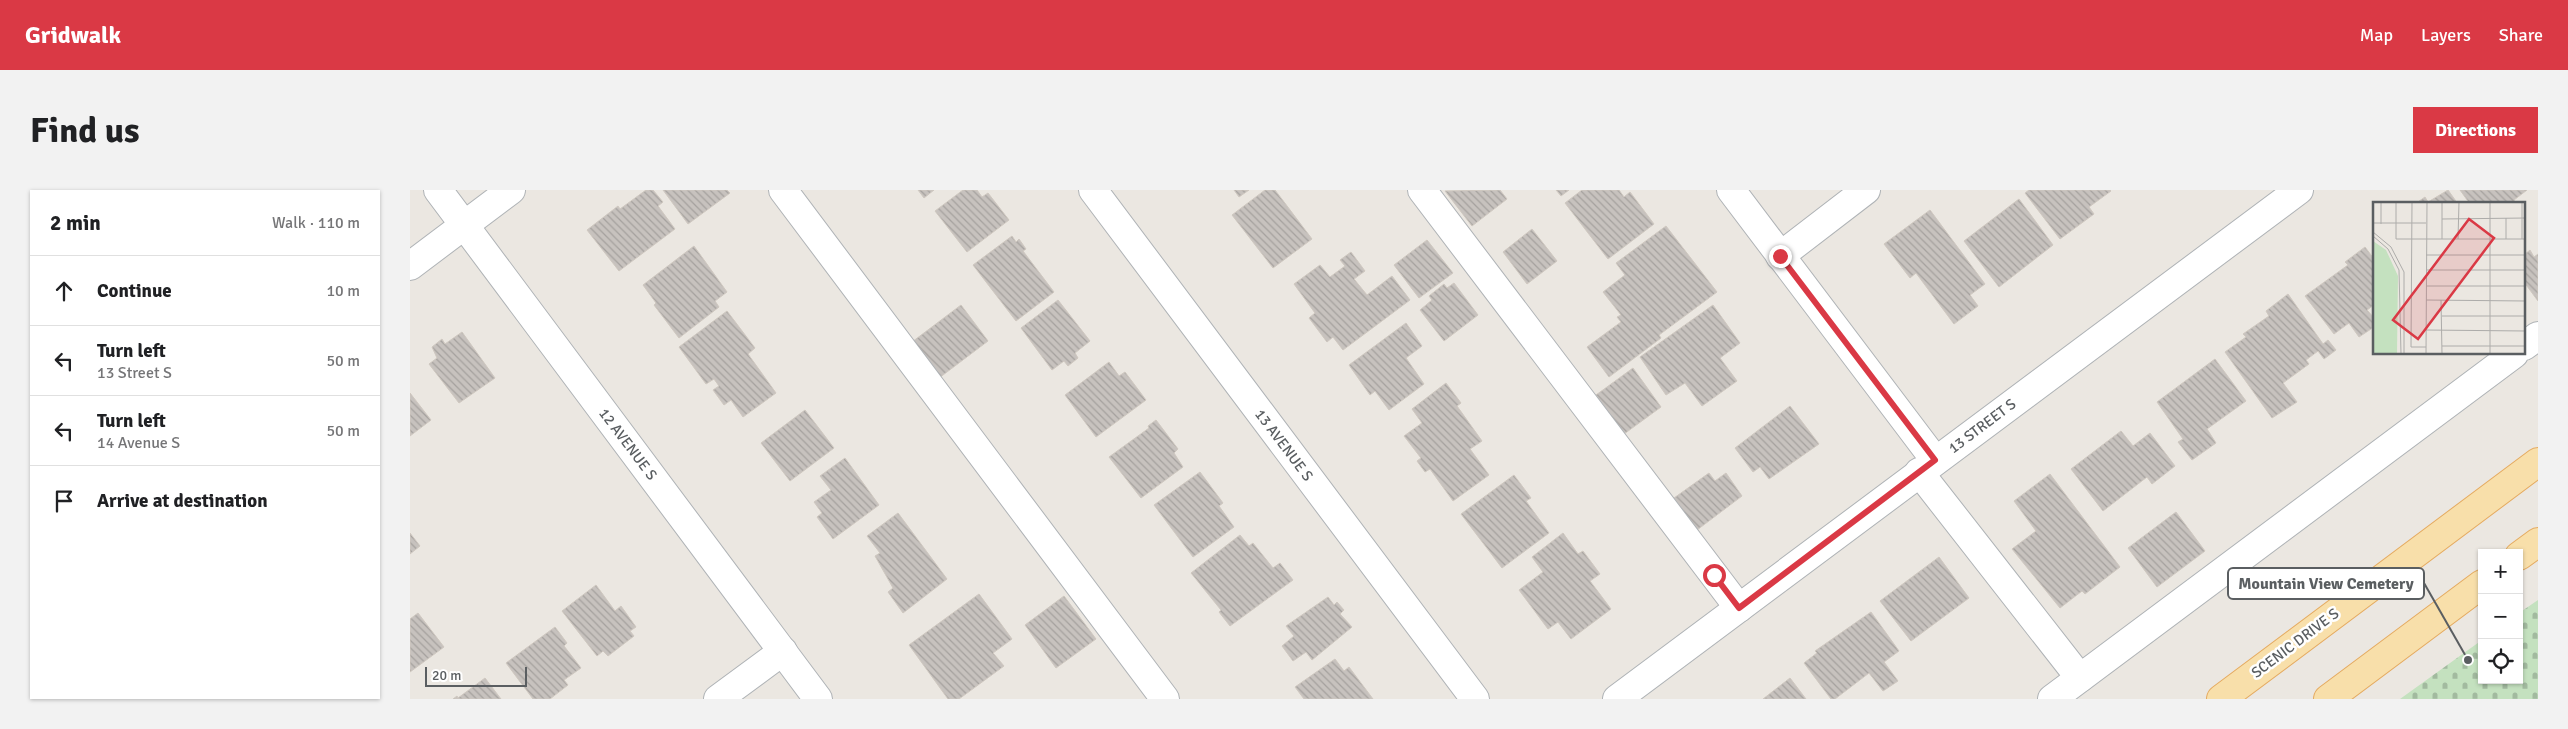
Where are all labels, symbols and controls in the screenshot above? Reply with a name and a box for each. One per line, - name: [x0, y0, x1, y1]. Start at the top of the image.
- text: Gridwalk: [25, 20, 121, 50]
- text: Map: [2360, 24, 2393, 46]
- text: Layers: [2421, 24, 2471, 46]
- text: Share: [2499, 24, 2543, 46]
- button: Directions: [2413, 107, 2538, 153]
- text: Find us: [30, 109, 140, 152]
- inset map: [2373, 202, 2526, 355]
- text: 2 min: [50, 210, 101, 236]
- text: Walk · 110 m: [272, 213, 360, 233]
- route end: [1769, 245, 1792, 268]
- icon: ahead: [50, 277, 78, 305]
- text: Continue: [97, 279, 172, 303]
- text: 10 m: [326, 281, 360, 301]
- text: Turn left: [97, 339, 166, 363]
- icon: left: [50, 347, 78, 375]
- text: 50 m: [326, 351, 360, 371]
- text: 13 Street S: [97, 363, 172, 383]
- street label: 13 STREET S: [1945, 395, 2019, 457]
- street label: 12 AVENUE S: [595, 404, 661, 484]
- street label: 13 AVENUE S: [1251, 405, 1317, 485]
- text: Turn left: [97, 409, 166, 433]
- icon: left: [50, 417, 78, 445]
- text: 50 m: [326, 421, 360, 441]
- text: 14 Avenue S: [97, 433, 180, 453]
- icon: arrive: [50, 487, 78, 515]
- text: Arrive at destination: [97, 489, 268, 513]
- map controls: [2478, 549, 2523, 684]
- button: +: [2478, 549, 2523, 594]
- route start: [1703, 564, 1726, 587]
- callout: Mountain View Cemetery: [2228, 568, 2424, 599]
- text: Mountain View Cemetery: [2238, 574, 2414, 594]
- button: −: [2478, 594, 2523, 639]
- street label: SCENIC DRIVE S: [2248, 604, 2342, 682]
- button: locate: [2478, 639, 2523, 684]
- scale bar: [425, 664, 528, 687]
- text: 20 m: [432, 667, 461, 684]

